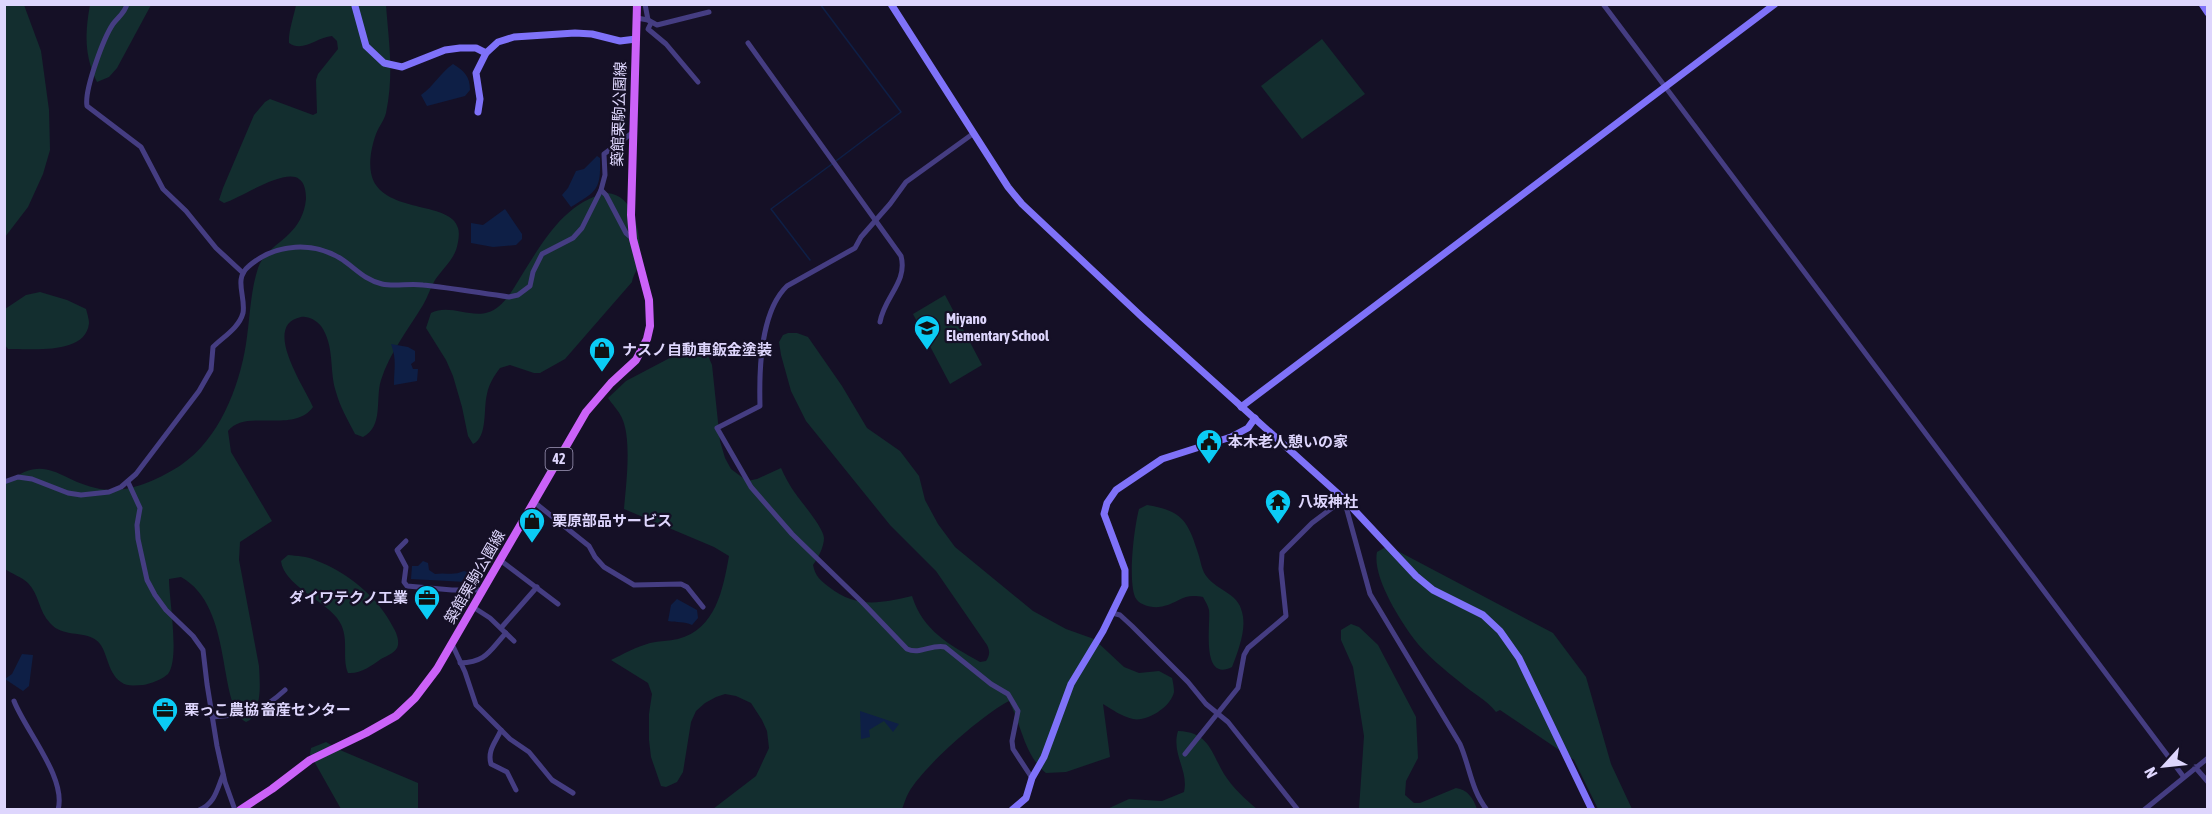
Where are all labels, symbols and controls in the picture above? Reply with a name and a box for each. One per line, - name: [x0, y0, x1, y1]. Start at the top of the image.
- street label: 築館栗駒公園線: [608, 61, 629, 167]
- place label: Miyano Elementary School: [946, 310, 1050, 344]
- school or university icon: Miyano Elementary School: [912, 313, 942, 351]
- shop icon: ナスノ自動車鈑金塗装: [587, 335, 617, 373]
- place label: ナスノ自動車鈑金塗装: [622, 341, 772, 358]
- public building icon: 本木老人憩いの家: [1194, 427, 1224, 465]
- place label: 本木老人憩いの家: [1228, 433, 1348, 450]
- road number: 42: [546, 448, 572, 470]
- temple icon: 八坂神社: [1263, 487, 1293, 525]
- place label: 八坂神社: [1298, 493, 1358, 510]
- shop icon: 栗原部品サービス: [517, 506, 547, 544]
- place label: 栗原部品サービス: [552, 512, 672, 529]
- street label: 築館栗駒公園線: [441, 527, 508, 626]
- office icon: ダイワテクノ工業: [412, 583, 442, 621]
- place label: ダイワテクノ工業: [289, 589, 408, 606]
- office icon: 栗っこ農協 畜産センター: [150, 695, 180, 733]
- place label: 栗っこ農協 畜産センター: [184, 701, 351, 718]
- north arrow: [2134, 736, 2194, 796]
- text: N: [2140, 765, 2161, 781]

